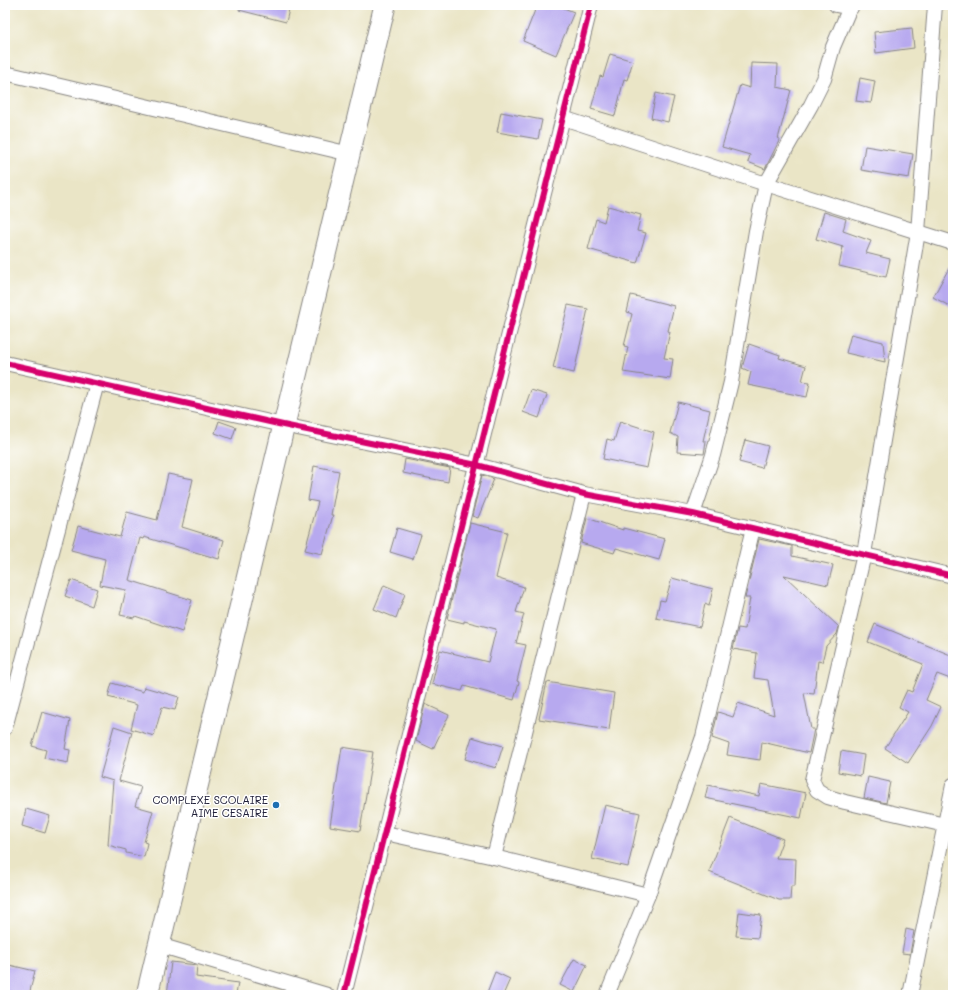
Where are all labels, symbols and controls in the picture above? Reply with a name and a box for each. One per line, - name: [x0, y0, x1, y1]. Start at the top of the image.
- place label: COMPLEXE SCOLAIRE AIME CESAIRE: [152, 792, 268, 820]
- marker: COMPLEXE SCOLAIRE AIME CESAIRE: [271, 800, 281, 810]

